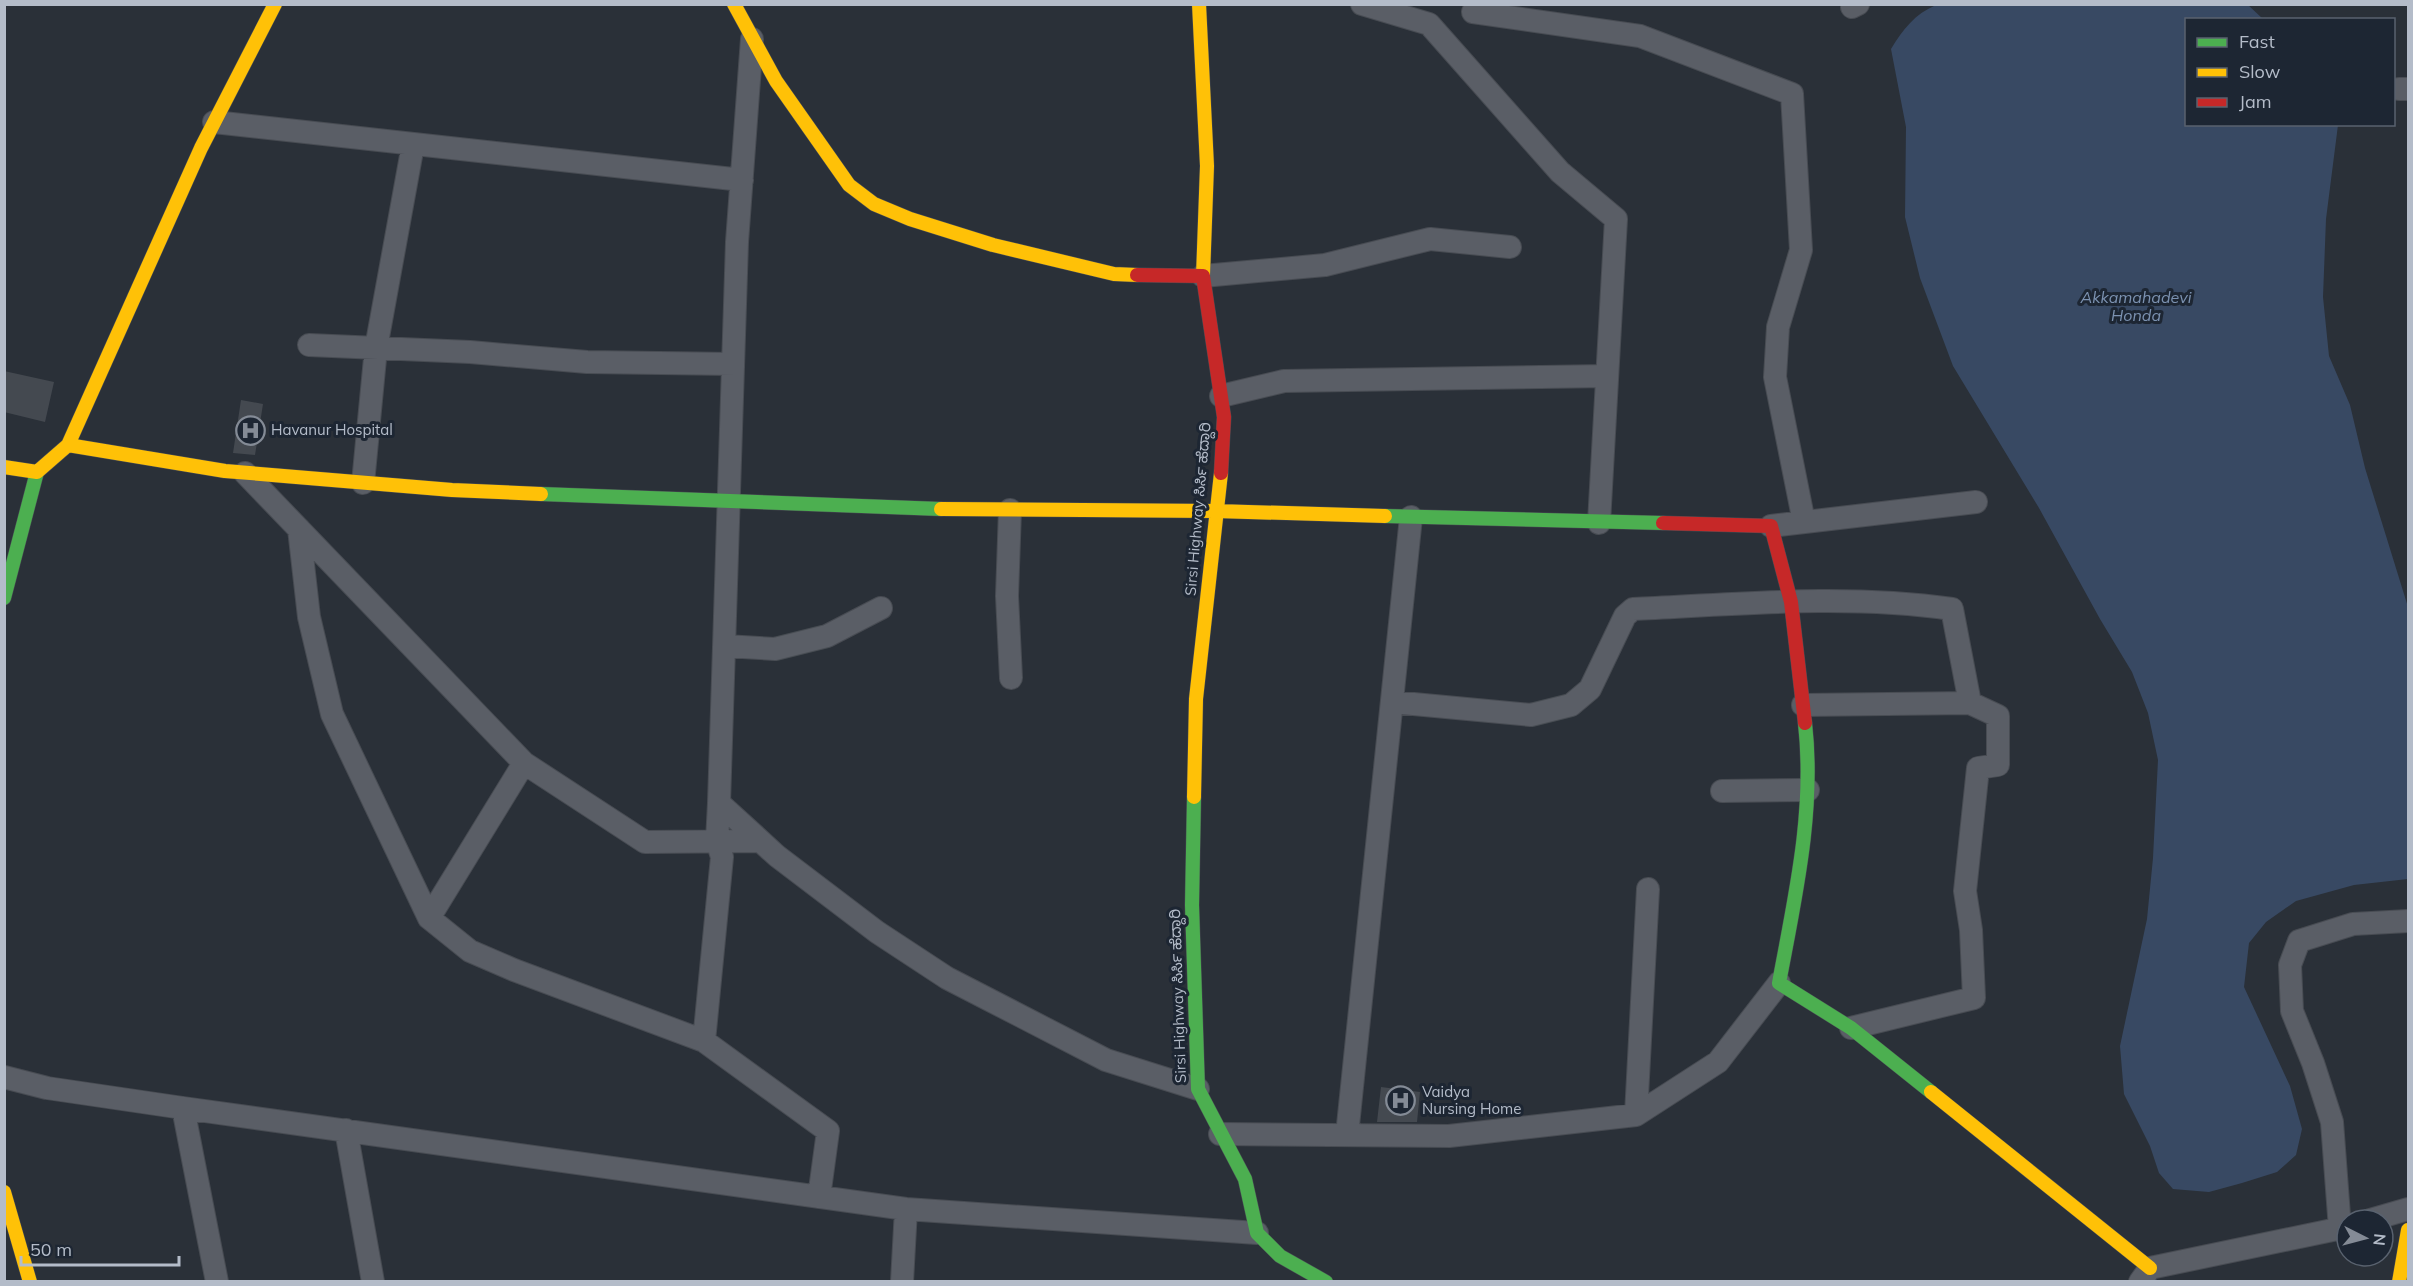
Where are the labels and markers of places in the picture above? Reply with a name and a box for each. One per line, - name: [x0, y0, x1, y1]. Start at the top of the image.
- hospital icon: Havanur Hospital: [234, 414, 266, 446]
- place label: Havanur Hospital: [271, 420, 393, 439]
- place label: Vaidya Nursing Home: [1422, 1082, 1521, 1118]
- hospital icon: Vaidya Nursing Home: [1385, 1085, 1417, 1117]

